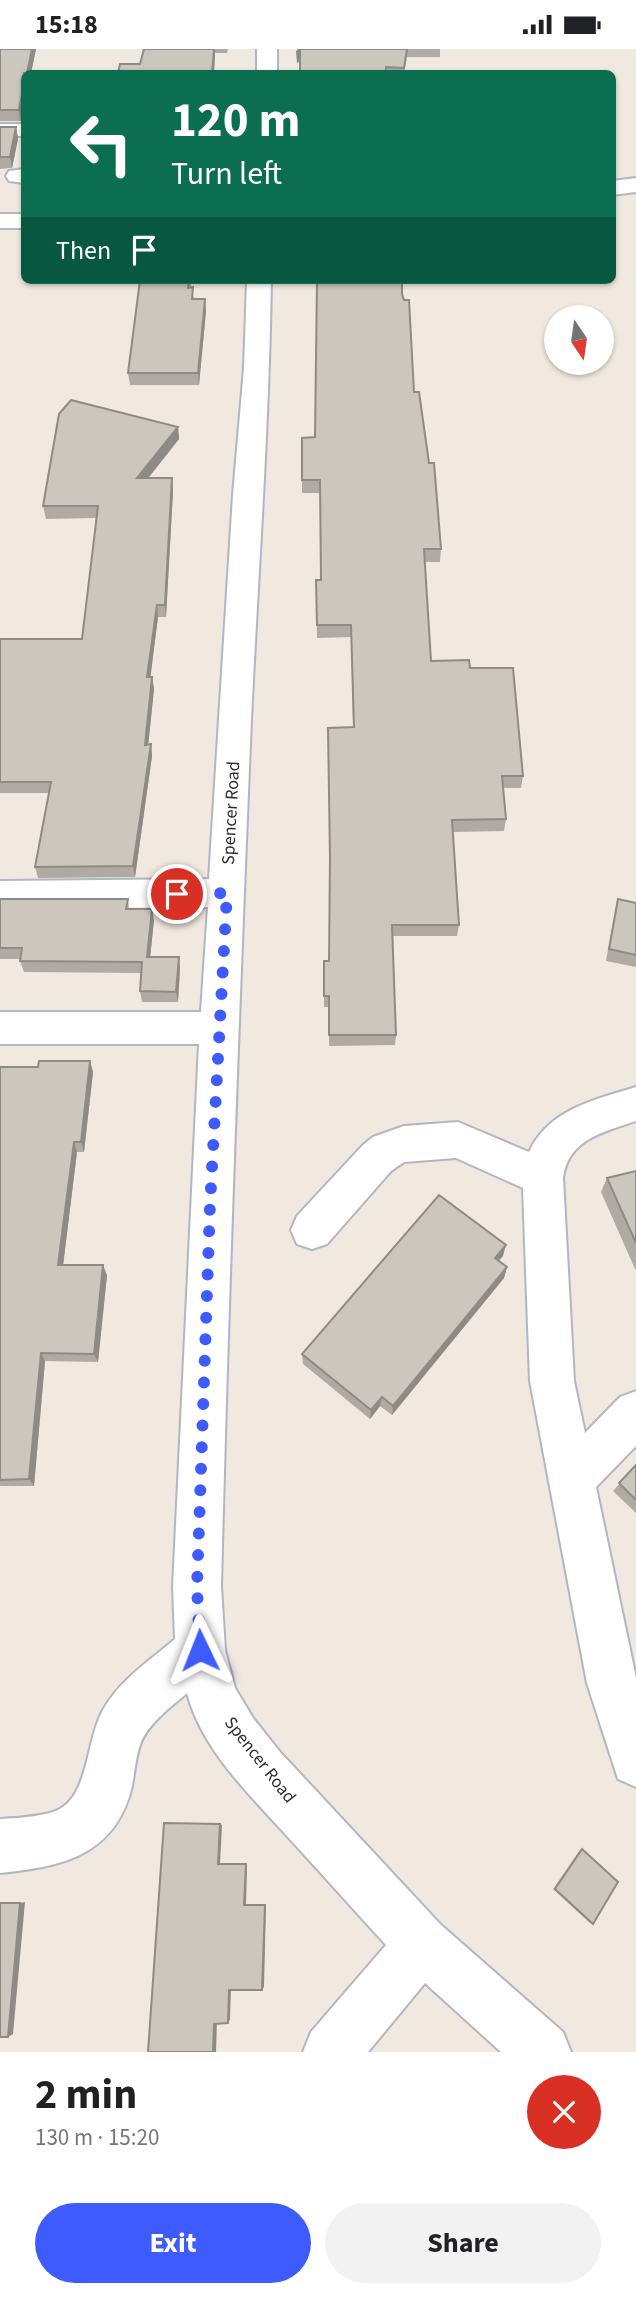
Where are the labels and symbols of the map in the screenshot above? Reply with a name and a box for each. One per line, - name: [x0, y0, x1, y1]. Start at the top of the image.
- north arrow: [544, 305, 614, 375]
- street label: Spencer Road: [216, 761, 246, 865]
- pin: [147, 864, 207, 924]
- position arrow: [163, 1613, 237, 1687]
- street label: Spencer Road: [218, 1711, 302, 1809]

